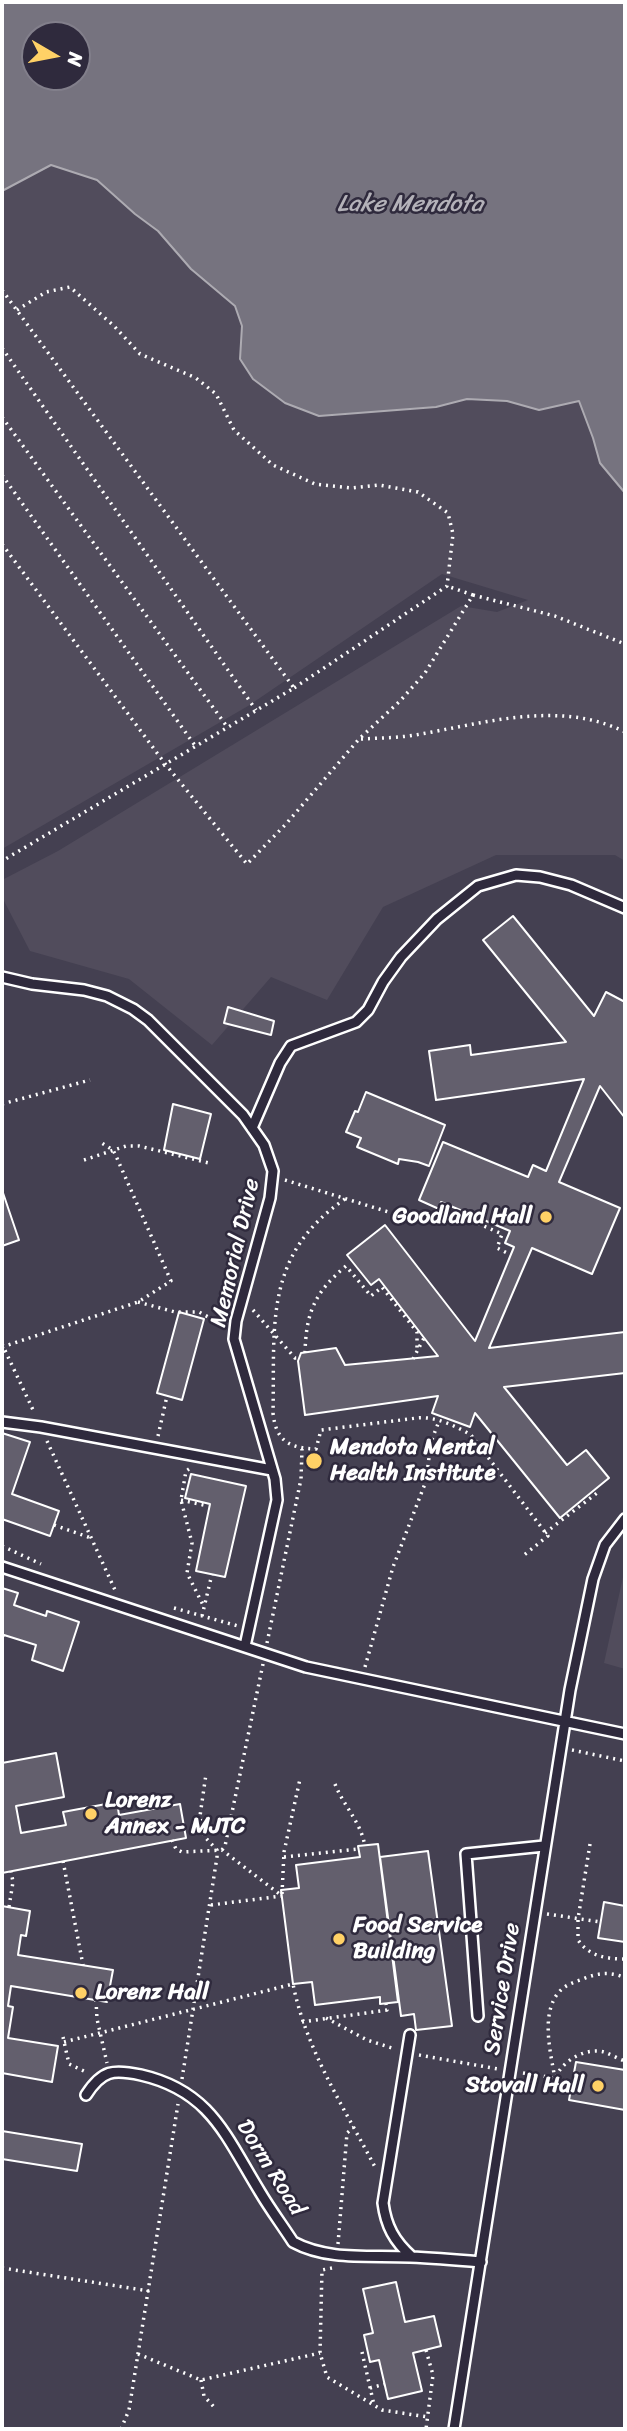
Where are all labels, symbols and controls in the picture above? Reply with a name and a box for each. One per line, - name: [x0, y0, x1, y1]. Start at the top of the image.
- north arrow: [21, 21, 91, 91]
- text: N: [58, 50, 93, 69]
- water label: Lake Mendota: [337, 191, 483, 219]
- street label: Memorial Drive: [205, 1176, 267, 1330]
- place label: Goodland Hall: [393, 1203, 532, 1231]
- marker: Goodland Hall: [538, 1209, 554, 1225]
- place label: Mendota Mental Health Institute: [330, 1434, 496, 1488]
- marker: Mendota Mental Health Institute: [304, 1451, 324, 1471]
- place label: Lorenz Annex - MJTC: [105, 1787, 245, 1841]
- marker: Lorenz Annex - MJTC: [83, 1806, 99, 1822]
- place label: Food Service Building: [353, 1912, 482, 1966]
- street label: Service Drive: [479, 1921, 527, 2057]
- marker: Food Service Building: [331, 1931, 347, 1947]
- place label: Lorenz Hall: [95, 1979, 209, 2007]
- marker: Lorenz Hall: [73, 1985, 89, 2001]
- place label: Stovall Hall: [466, 2072, 584, 2100]
- marker: Stovall Hall: [590, 2078, 606, 2094]
- street label: Dorm Road: [230, 2115, 310, 2221]

